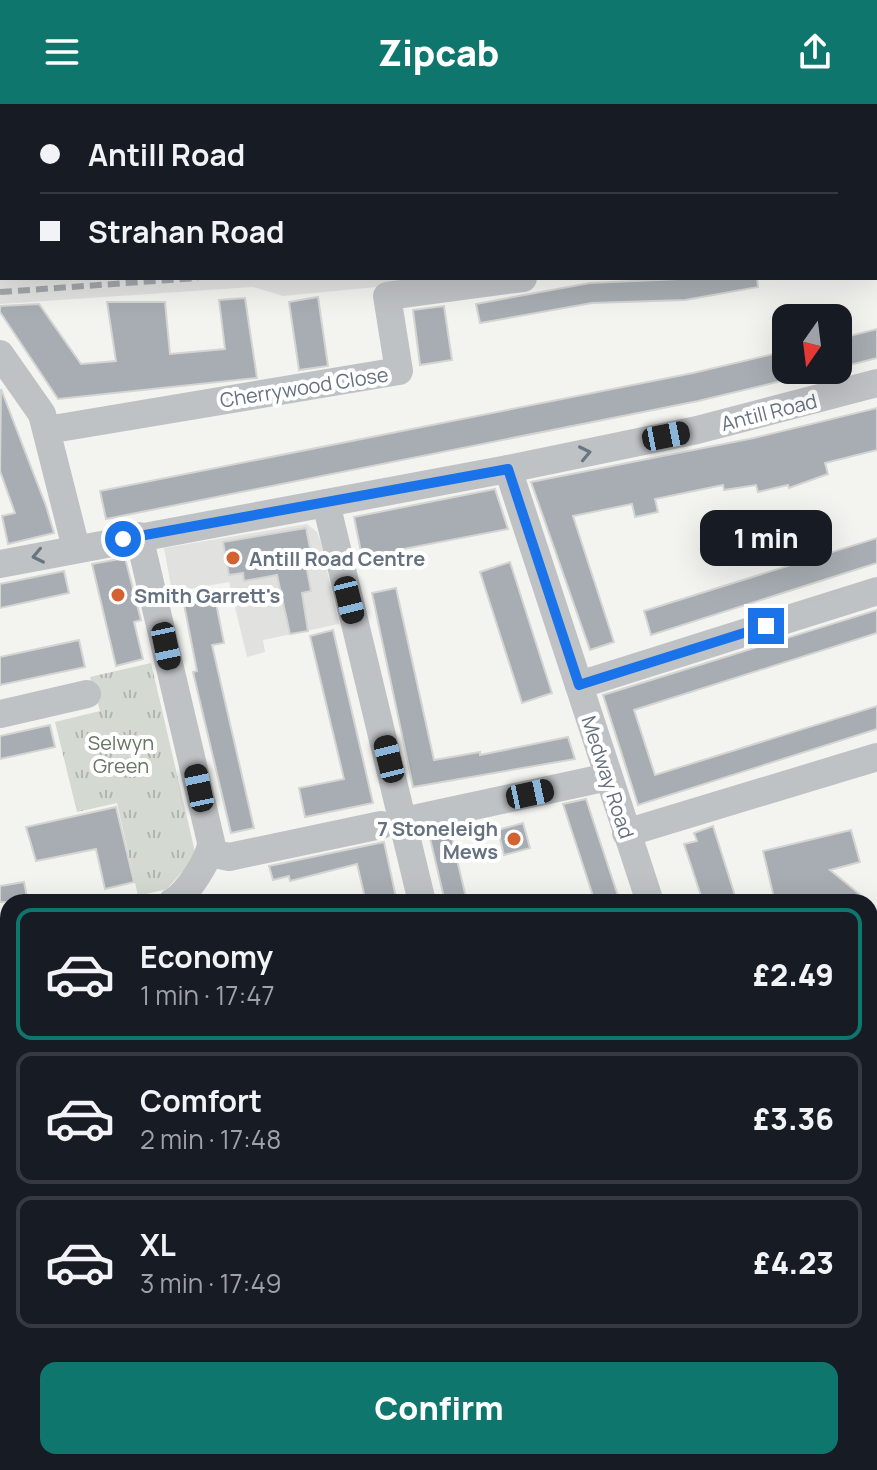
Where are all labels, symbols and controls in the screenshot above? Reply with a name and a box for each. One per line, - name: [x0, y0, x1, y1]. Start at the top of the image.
- text: Zipcab: [378, 28, 499, 77]
- icon: menu: [40, 30, 84, 74]
- icon: share: [793, 30, 837, 74]
- text: Antill Road: [88, 134, 245, 175]
- text: Strahan Road: [88, 211, 285, 252]
- north arrow: [772, 304, 852, 384]
- map controls: [772, 304, 852, 384]
- street label: Cherrywood Close: [218, 360, 390, 414]
- street label: Antill Road: [718, 387, 820, 437]
- car: [640, 420, 692, 452]
- one-way arrow: [577, 445, 591, 462]
- callout: 1 min: [700, 510, 832, 566]
- text: 1 min: [733, 520, 799, 556]
- route start: [105, 521, 141, 557]
- place label: Antill Road Centre: [249, 545, 425, 572]
- one-way arrow: [31, 547, 45, 564]
- marker: Antill Road Centre: [224, 549, 242, 567]
- car: [332, 574, 366, 626]
- place label: Smith Garrett's: [134, 582, 281, 609]
- marker: Smith Garrett's: [109, 586, 127, 604]
- route end: [748, 608, 784, 644]
- car: [149, 620, 183, 672]
- street label: Medway Road: [575, 712, 641, 842]
- park label: Selwyn Green: [88, 729, 154, 779]
- car: [372, 733, 406, 785]
- car: [182, 762, 216, 814]
- car: [504, 777, 556, 811]
- place label: 7 Stoneleigh Mews: [377, 815, 498, 865]
- marker: 7 Stoneleigh Mews: [505, 830, 523, 848]
- text: Economy: [140, 936, 273, 977]
- icon: car: [44, 938, 116, 1010]
- text: £2.49: [753, 954, 834, 995]
- text: 1 min · 17:47: [140, 977, 275, 1013]
- text: Comfort: [140, 1080, 262, 1121]
- icon: car: [44, 1082, 116, 1154]
- text: £3.36: [753, 1098, 834, 1139]
- text: 2 min · 17:48: [140, 1121, 281, 1157]
- text: XL: [140, 1224, 176, 1265]
- icon: car: [44, 1226, 116, 1298]
- text: £4.23: [754, 1242, 834, 1283]
- text: 3 min · 17:49: [140, 1265, 282, 1301]
- button: Confirm: [40, 1362, 838, 1454]

